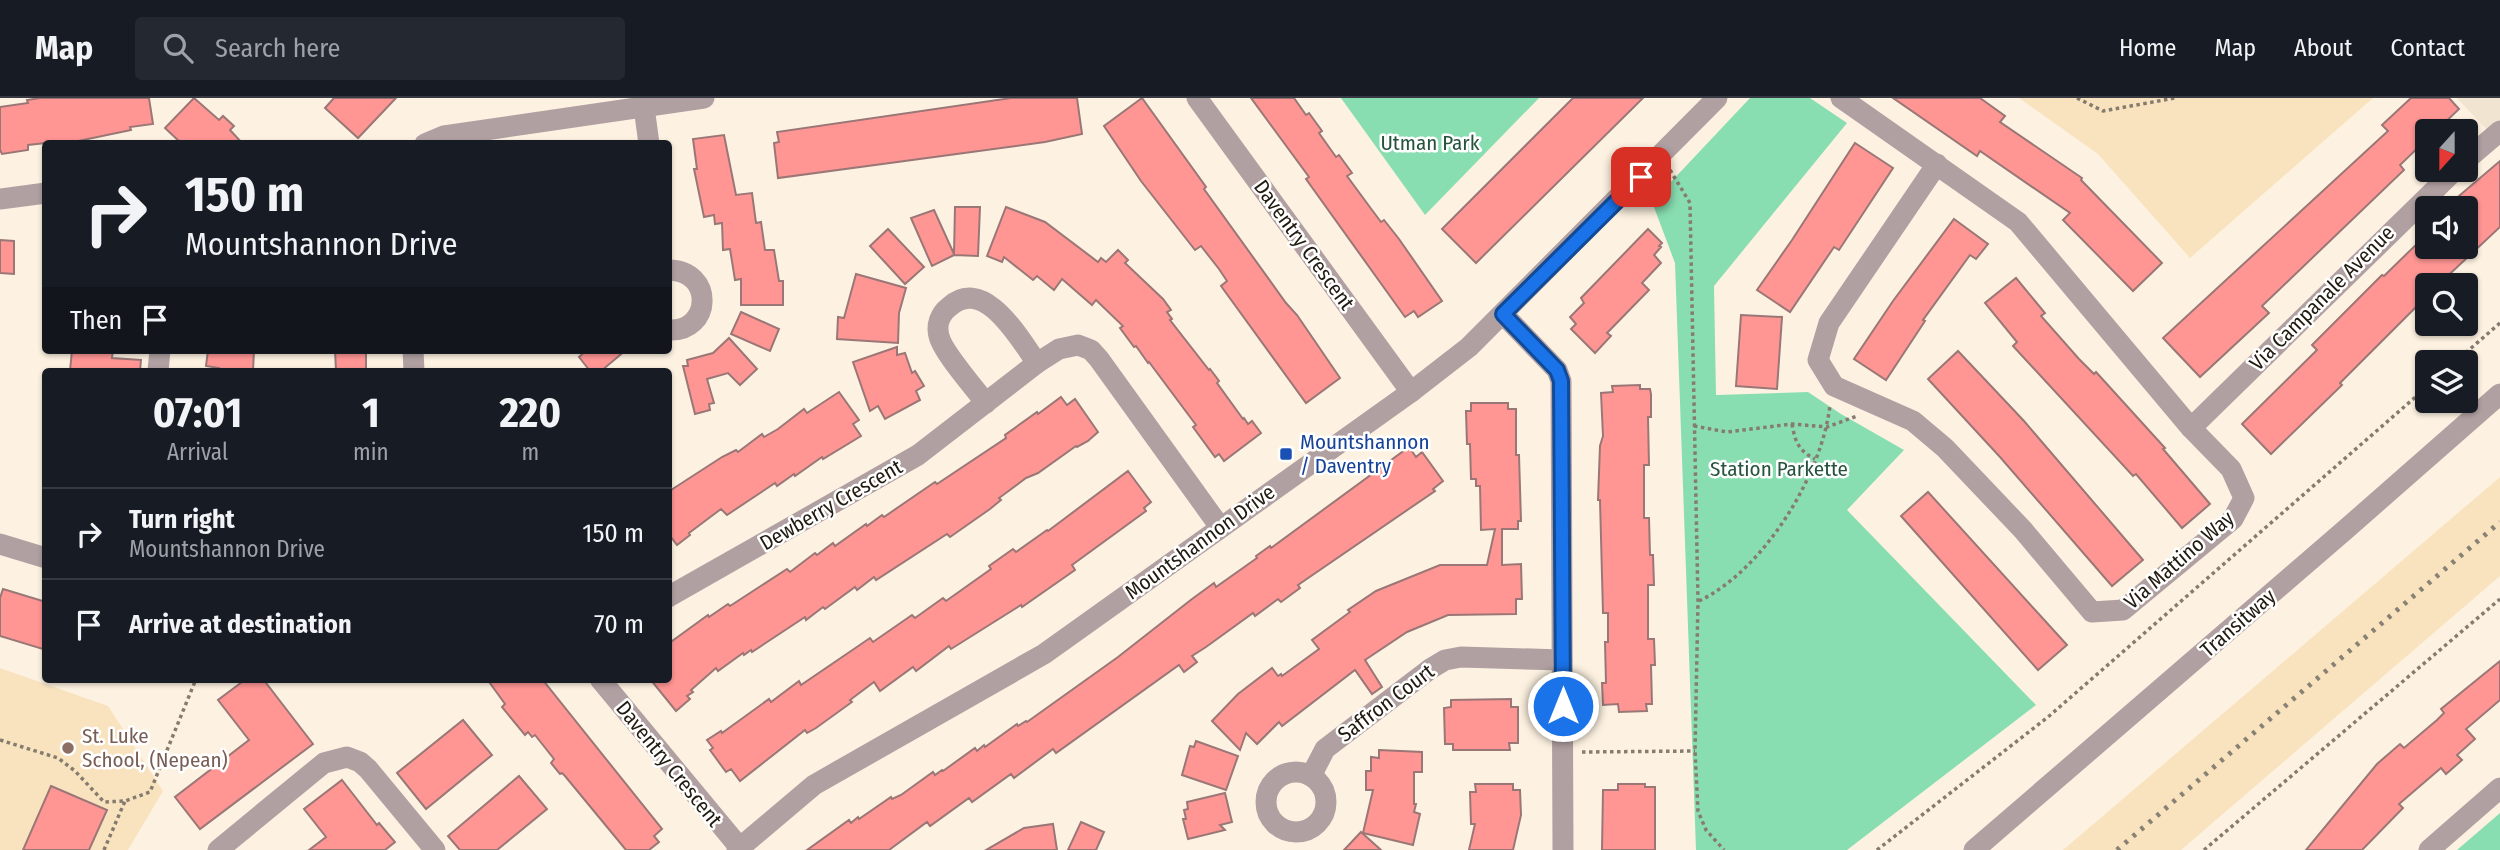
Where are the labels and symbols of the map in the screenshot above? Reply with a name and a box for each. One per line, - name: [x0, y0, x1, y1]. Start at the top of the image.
- north arrow: [2415, 119, 2478, 182]
- park label: Utman Park: [1381, 130, 1480, 156]
- pin: [1611, 147, 1671, 207]
- street label: Daventry Crescent: [1248, 175, 1360, 315]
- street label: Via Campanale Avenue: [2244, 220, 2400, 376]
- place label: Mountshannon / Daventry: [1300, 429, 1429, 479]
- marker: Mountshannon / Daventry: [1278, 446, 1294, 462]
- street label: Dewberry Crescent: [755, 454, 907, 556]
- park label: Station Parkette: [1710, 456, 1848, 482]
- street label: Mountshannon Drive: [1120, 479, 1280, 605]
- street label: Via Mattino Way: [2119, 505, 2240, 615]
- street label: Transitway: [2195, 583, 2281, 663]
- street label: Saffron Court: [1333, 658, 1439, 748]
- position arrow: [1526, 669, 1600, 743]
- street label: Daventry Crescent: [610, 696, 728, 832]
- place label: St. Luke School, (Nepean): [82, 723, 228, 773]
- marker: St. Luke School, (Nepean): [60, 740, 76, 756]

